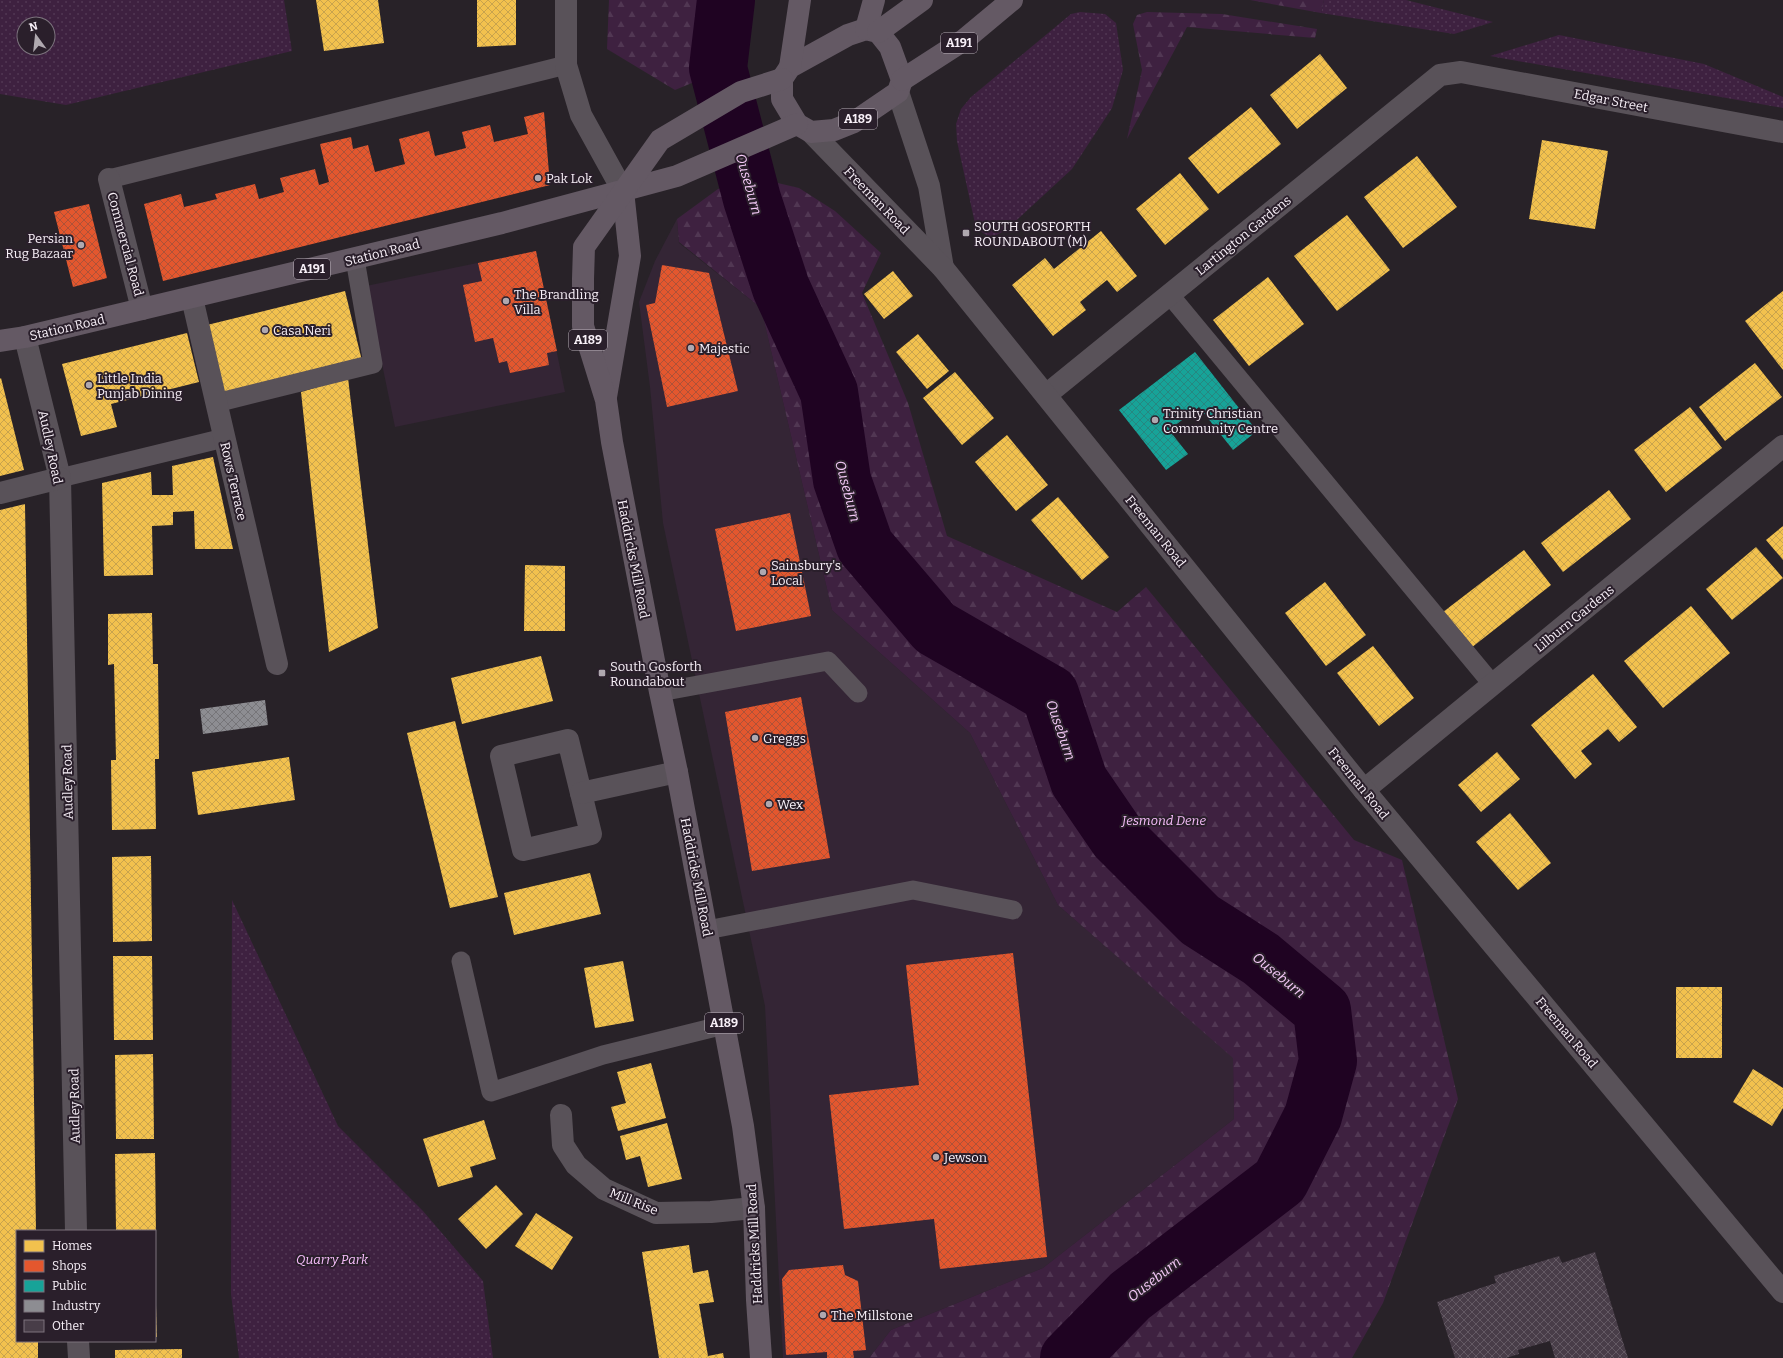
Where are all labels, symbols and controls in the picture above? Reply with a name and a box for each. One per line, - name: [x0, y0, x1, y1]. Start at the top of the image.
- north arrow: [16, 16, 56, 56]
- text: N: [28, 19, 40, 34]
- road number: A191: [941, 33, 977, 53]
- street label: Edgar Street: [1573, 86, 1649, 115]
- road number: A189: [839, 109, 877, 129]
- water label: Ouseburn: [732, 152, 765, 217]
- street label: Freeman Road: [841, 164, 913, 237]
- place label: Pak Lok: [546, 171, 593, 186]
- marker: Pak Lok: [533, 173, 543, 183]
- street label: Commercial Road: [104, 190, 147, 298]
- street label: Lartington Gardens: [1193, 192, 1294, 278]
- place label: SOUTH GOSFORTH ROUNDABOUT (M): [974, 219, 1091, 249]
- marker: SOUTH GOSFORTH ROUNDABOUT (M): [961, 228, 971, 238]
- place label: Persian Rug Bazaar: [5, 231, 74, 261]
- street label: Station Road: [343, 236, 421, 269]
- marker: Persian Rug Bazaar: [76, 240, 86, 250]
- road number: A191: [294, 259, 330, 279]
- place label: The Brandling Villa: [514, 287, 599, 317]
- marker: The Brandling Villa: [501, 296, 511, 306]
- street label: Station Road: [28, 311, 106, 343]
- place label: Casa Neri: [273, 323, 331, 338]
- marker: Casa Neri: [260, 325, 270, 335]
- road number: A189: [569, 330, 607, 350]
- place label: Majestic: [699, 341, 750, 356]
- marker: Majestic: [686, 343, 696, 353]
- place label: Little India Punjab Dining: [97, 371, 182, 401]
- marker: Little India Punjab Dining: [84, 380, 94, 390]
- place label: Trinity Christian Community Centre: [1163, 406, 1278, 436]
- street label: Audley Road: [35, 409, 66, 486]
- marker: Trinity Christian Community Centre: [1150, 415, 1160, 425]
- street label: Rows Terrace: [217, 440, 250, 522]
- water label: Ouseburn: [831, 459, 864, 524]
- street label: Freeman Road: [1122, 493, 1189, 570]
- street label: Haddricks Mill Road: [615, 499, 652, 620]
- place label: Sainsbury's Local: [771, 558, 841, 588]
- marker: Sainsbury's Local: [758, 567, 768, 577]
- street label: Lilburn Gardens: [1532, 582, 1617, 655]
- place label: South Gosforth Roundabout: [610, 659, 702, 689]
- marker: South Gosforth Roundabout: [597, 668, 607, 678]
- water label: Ouseburn: [1042, 698, 1079, 763]
- place label: Greggs: [763, 731, 806, 746]
- marker: Greggs: [750, 733, 760, 743]
- street label: Audley Road: [59, 744, 76, 820]
- street label: Freeman Road: [1325, 745, 1392, 822]
- place label: Wex: [777, 797, 803, 812]
- marker: Wex: [764, 799, 774, 809]
- park label: Jesmond Dene: [1121, 813, 1206, 828]
- street label: Haddricks Mill Road: [678, 817, 715, 938]
- water label: Ouseburn: [1249, 949, 1308, 1002]
- street label: Freeman Road: [1533, 994, 1601, 1071]
- road number: A189: [705, 1013, 743, 1033]
- street label: Audley Road: [66, 1068, 83, 1144]
- place label: Jewson: [943, 1150, 988, 1165]
- marker: Jewson: [931, 1152, 941, 1162]
- street label: Haddricks Mill Road: [744, 1183, 765, 1305]
- street label: Mill Rise: [607, 1185, 660, 1218]
- legend: [16, 1230, 156, 1342]
- text: Homes: [52, 1239, 92, 1253]
- park label: Quarry Park: [296, 1252, 369, 1267]
- water label: Ouseburn: [1124, 1253, 1184, 1305]
- text: Shops: [52, 1259, 87, 1273]
- text: Public: [52, 1279, 87, 1293]
- text: Industry: [52, 1299, 101, 1313]
- place label: The Millstone: [831, 1308, 913, 1323]
- marker: The Millstone: [818, 1310, 828, 1320]
- text: Other: [52, 1319, 85, 1333]

